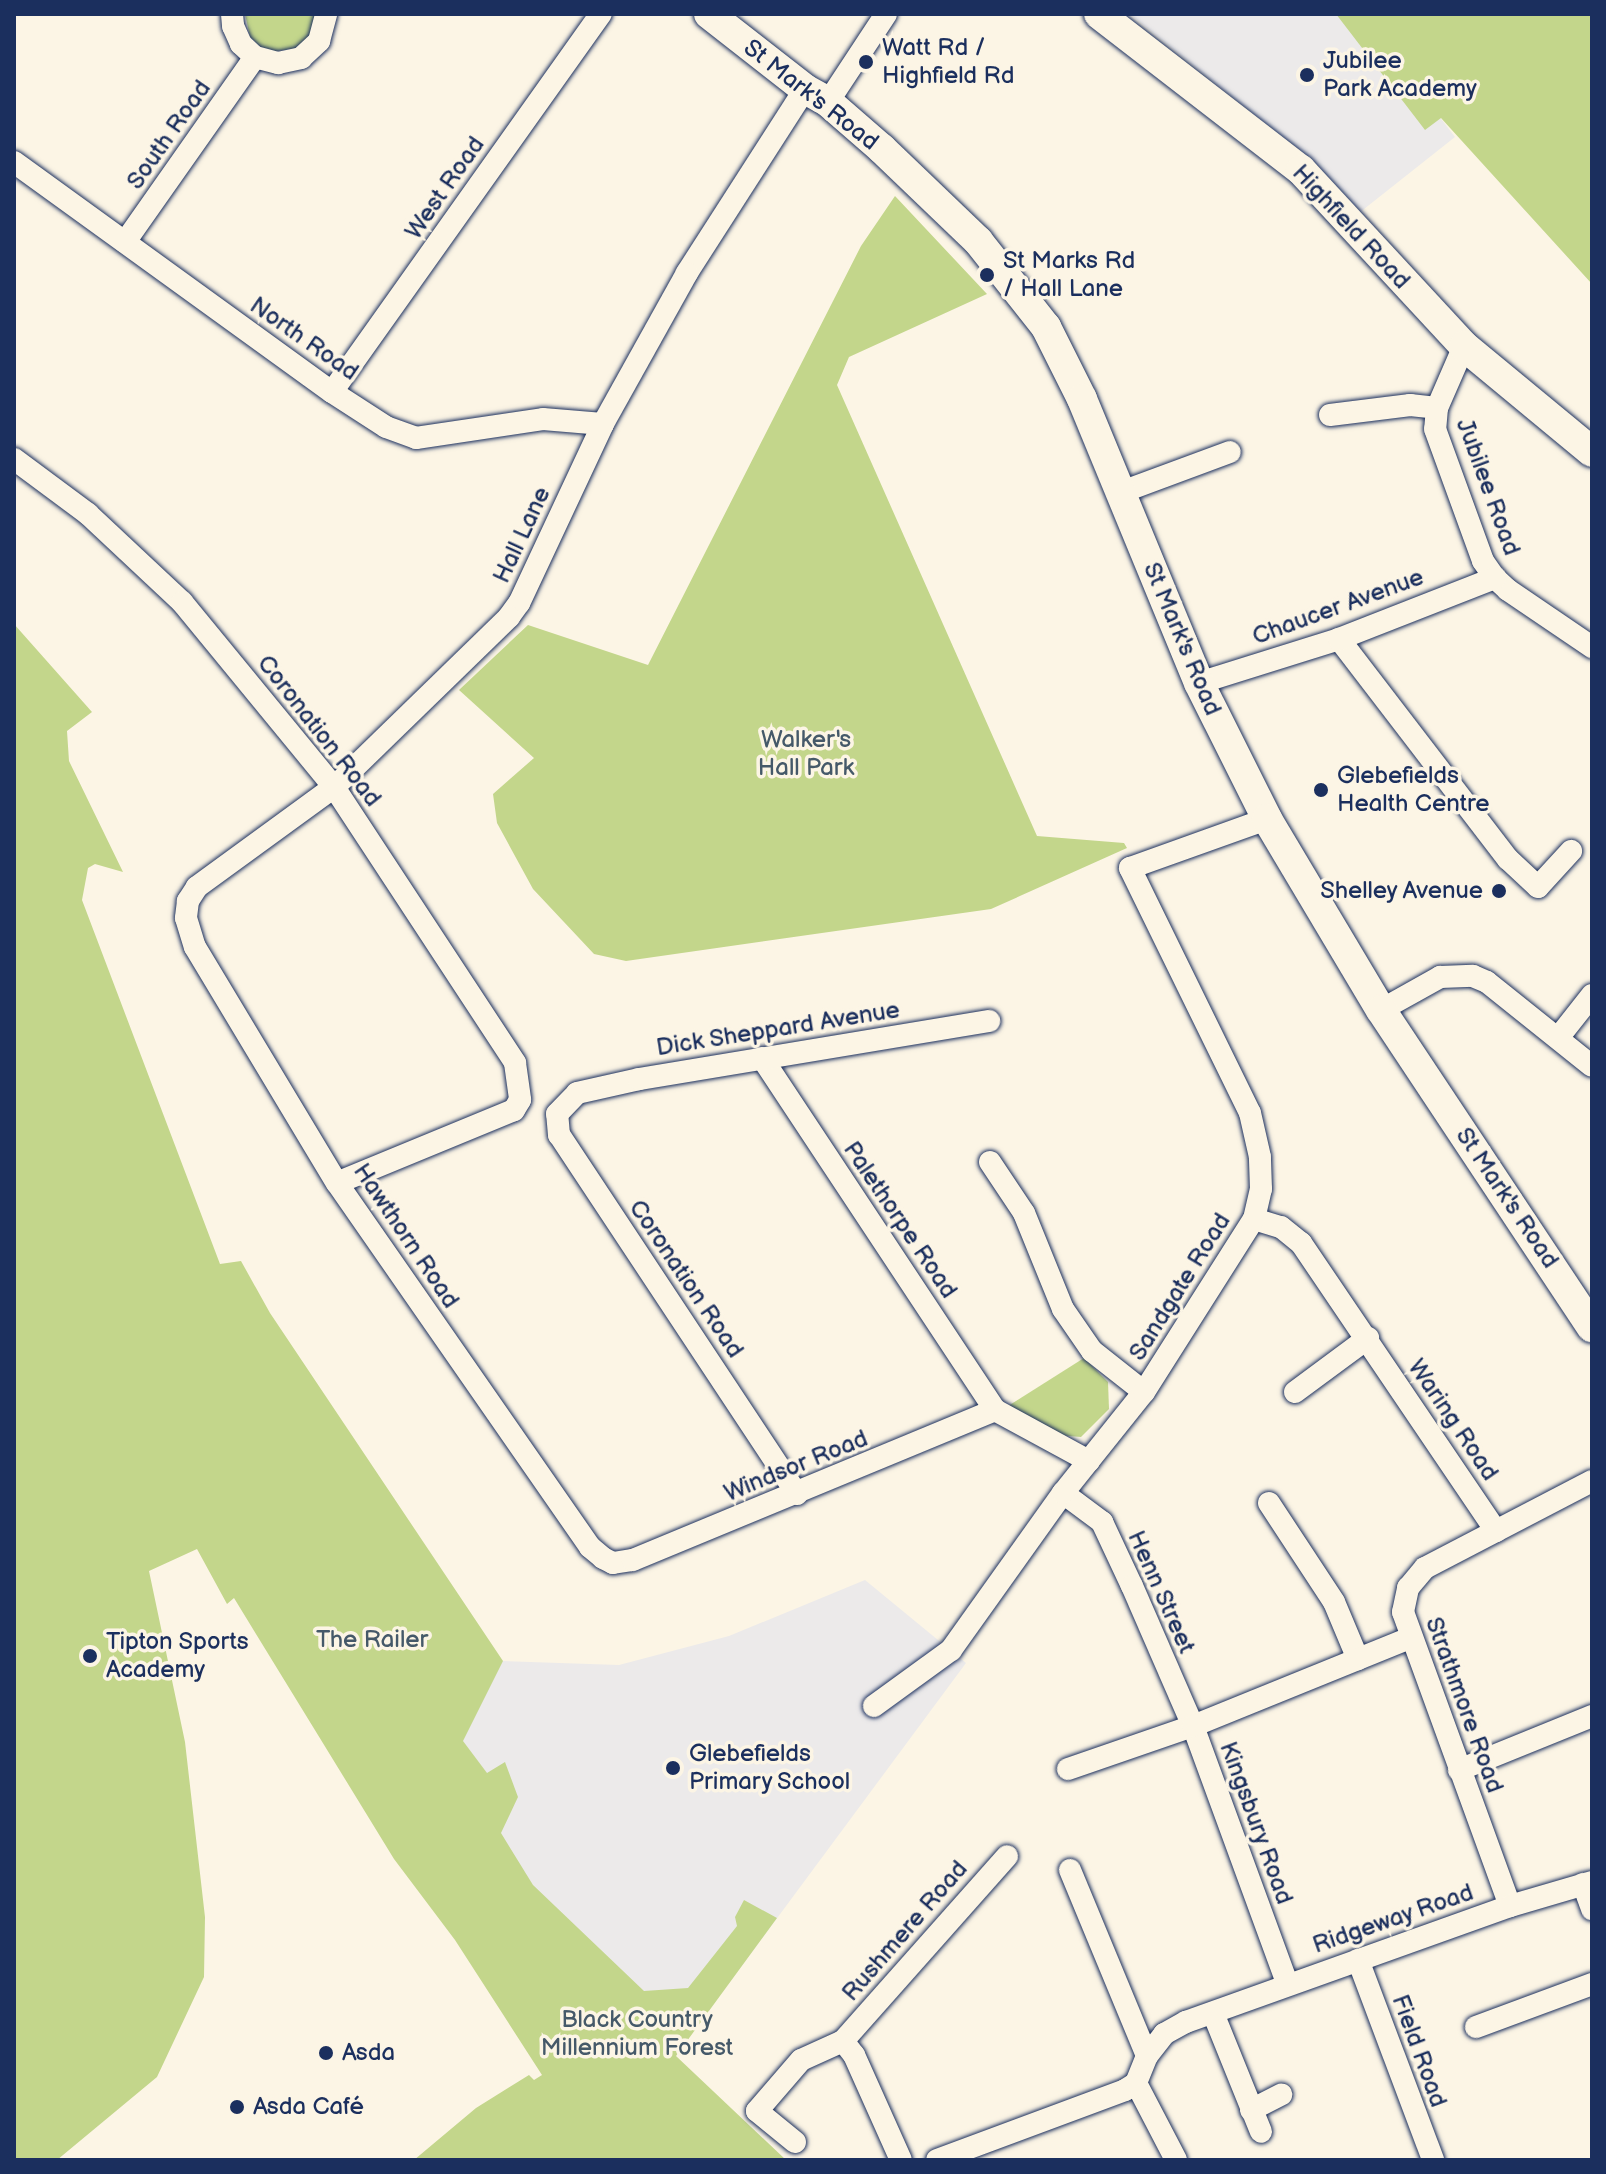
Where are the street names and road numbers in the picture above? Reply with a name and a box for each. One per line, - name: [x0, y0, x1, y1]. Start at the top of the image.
- street label: St Mark's Road: [738, 33, 884, 157]
- street label: South Road: [121, 75, 217, 195]
- street label: West Road: [399, 131, 491, 245]
- street label: Highfield Road: [1286, 159, 1416, 295]
- street label: North Road: [244, 291, 364, 387]
- street label: Jubilee Road: [1450, 415, 1526, 559]
- street label: Hall Lane: [487, 482, 557, 588]
- street label: St Mark's Road: [1137, 558, 1227, 720]
- street label: Chaucer Avenue: [1249, 563, 1427, 651]
- street label: Coronation Road: [251, 650, 387, 812]
- street label: Dick Sheppard Avenue: [654, 995, 902, 1063]
- street label: St Mark's Road: [1449, 1122, 1565, 1274]
- street label: Palethorpe Road: [837, 1136, 963, 1304]
- street label: Hawthorn Road: [347, 1158, 465, 1314]
- street label: Coronation Road: [623, 1195, 749, 1363]
- street label: Sandgate Road: [1123, 1208, 1237, 1366]
- street label: Waring Road: [1402, 1354, 1504, 1486]
- street label: Windsor Road: [720, 1424, 872, 1508]
- street label: Henn Street: [1121, 1526, 1201, 1658]
- street label: Strathmore Road: [1419, 1613, 1509, 1797]
- street label: Kingsbury Road: [1213, 1737, 1299, 1909]
- street label: Rushmere Road: [836, 1855, 974, 2007]
- street label: Ridgeway Road: [1308, 1878, 1478, 1960]
- street label: Field Road: [1385, 1991, 1453, 2111]

